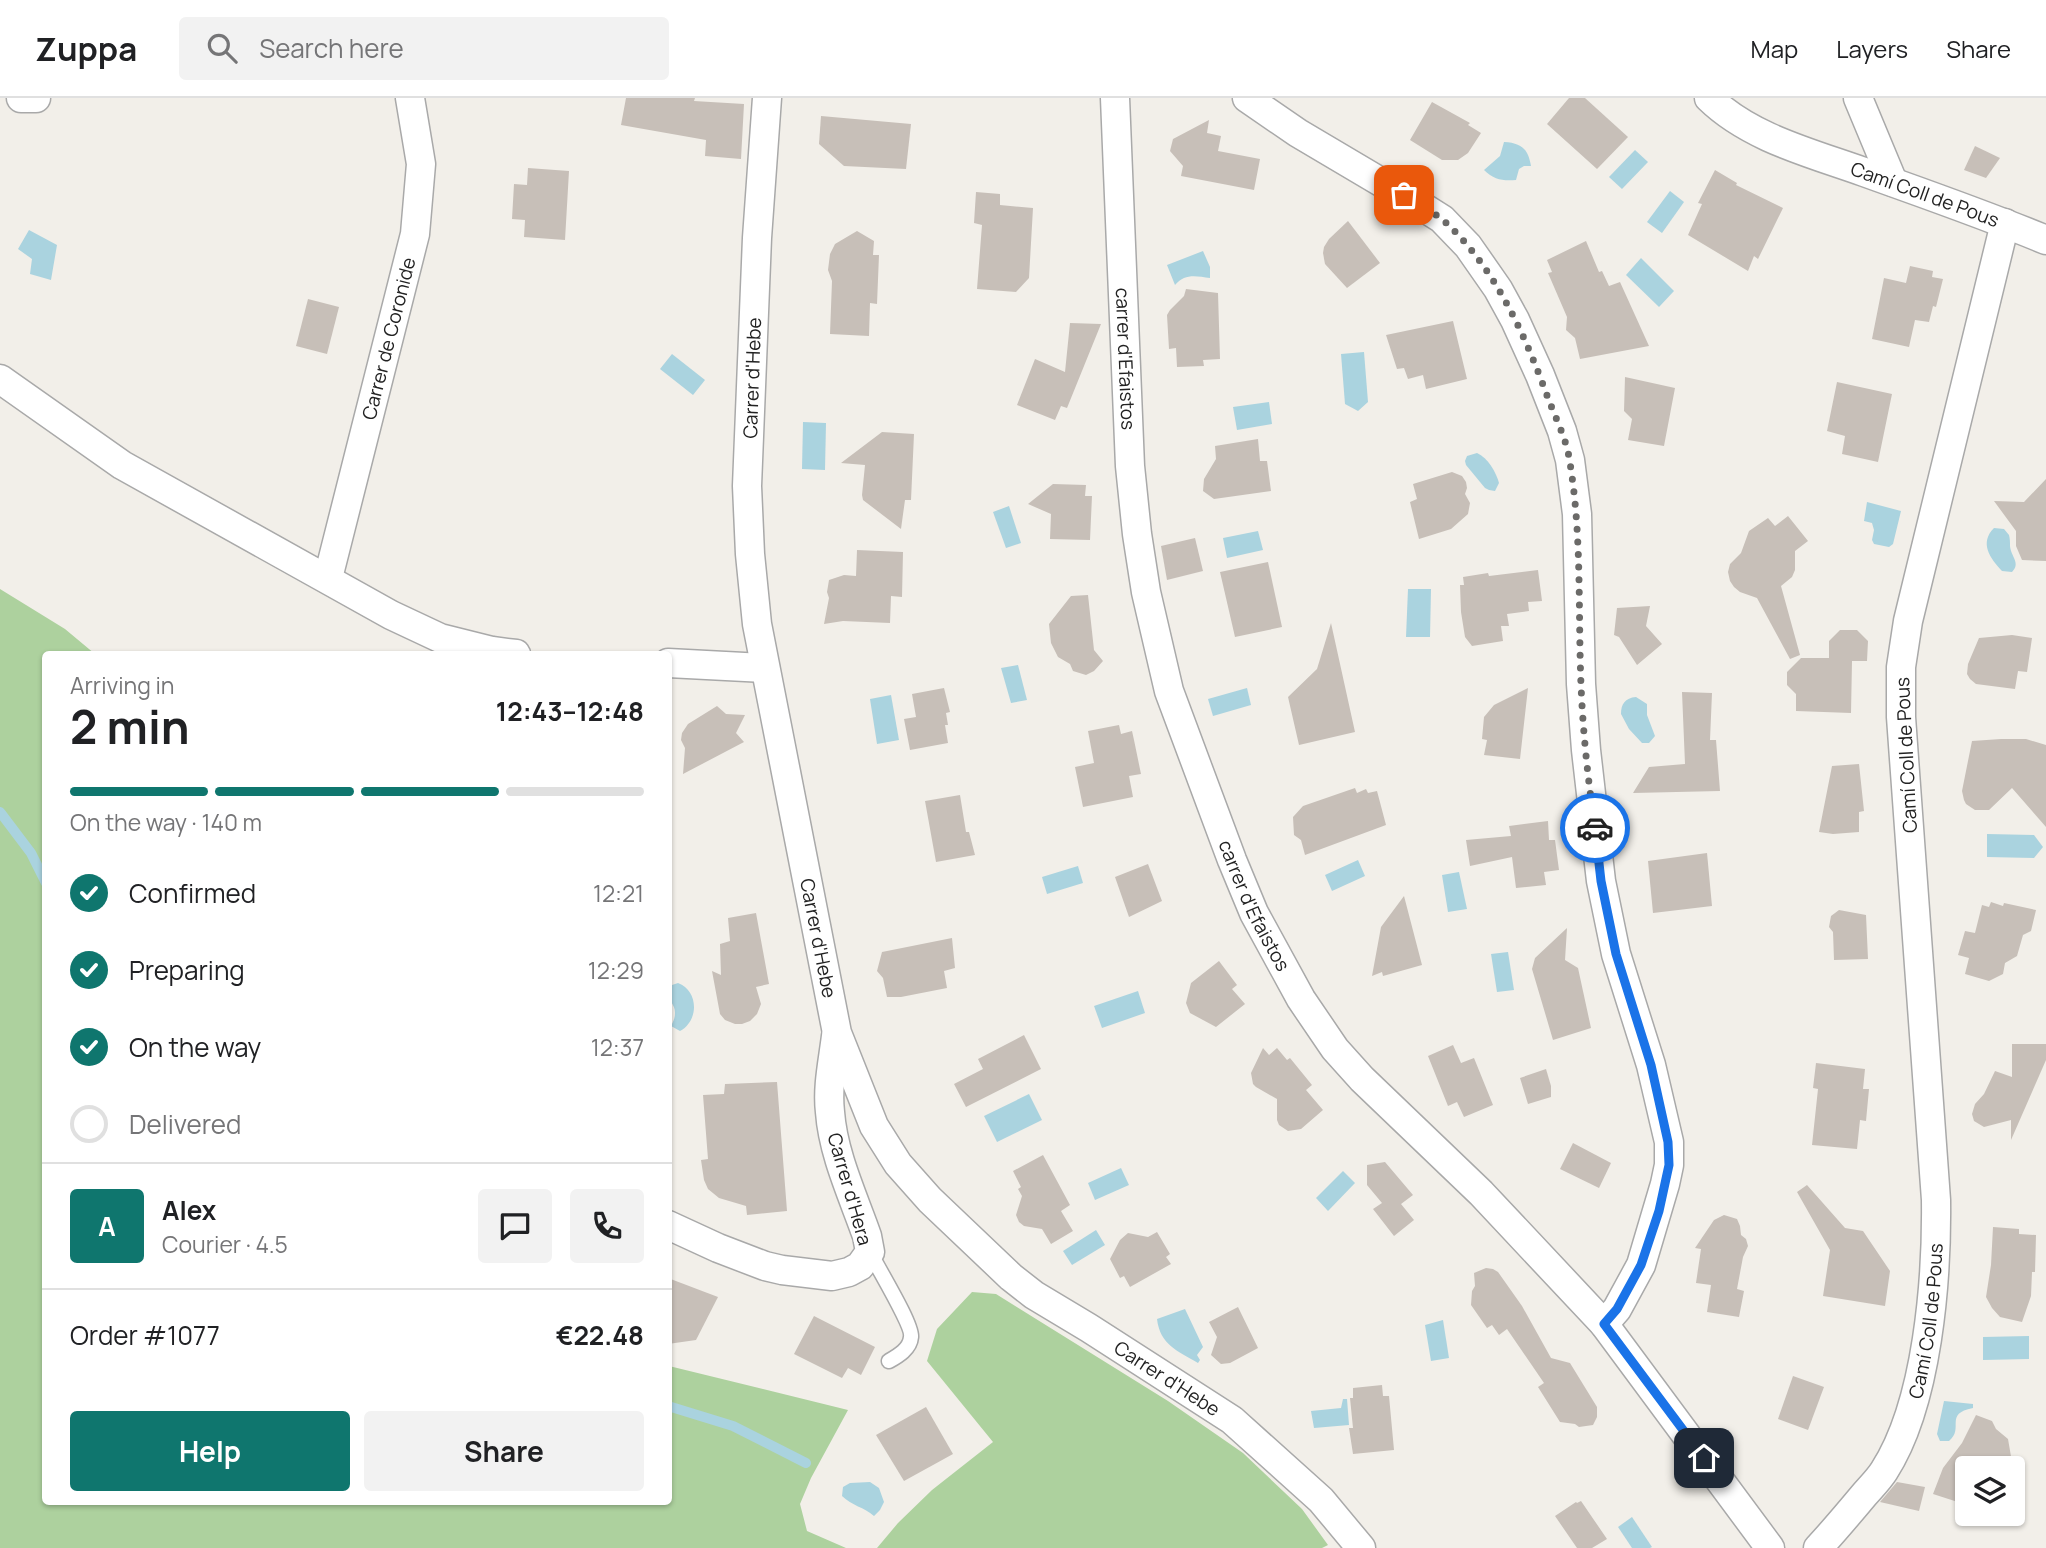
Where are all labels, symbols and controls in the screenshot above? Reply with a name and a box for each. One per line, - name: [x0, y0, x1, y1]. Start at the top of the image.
- search box: [179, 17, 669, 80]
- text: Zuppa: [35, 26, 137, 71]
- icon: search: [203, 29, 241, 67]
- text: Search here: [259, 30, 404, 66]
- text: Map: [1751, 32, 1798, 65]
- text: Layers: [1836, 32, 1908, 65]
- text: Share: [1946, 32, 2011, 65]
- street label: Camí Coll de Pous: [1847, 155, 2003, 233]
- pin: [1374, 165, 1434, 225]
- icon: bag: [1385, 176, 1423, 214]
- street label: Carrer de Coronide: [356, 255, 422, 422]
- street label: carrer d'Efaistos: [1110, 287, 1142, 430]
- street label: Carrer d'Hebe: [737, 317, 767, 439]
- text: Arriving in: [70, 669, 175, 701]
- street label: Camí Coll de Pous: [1889, 676, 1923, 834]
- text: 12:43–12:48: [496, 693, 644, 729]
- text: 2 min: [70, 695, 190, 758]
- courier: [1560, 793, 1630, 863]
- text: On the way · 140 m: [70, 806, 262, 838]
- icon: car: [1576, 809, 1614, 847]
- street label: carrer d'Efaistos: [1213, 836, 1296, 976]
- icon: check: [70, 874, 108, 912]
- text: Confirmed: [129, 875, 256, 911]
- street label: Carrer d'Hebe: [794, 876, 843, 1000]
- text: 12:21: [593, 877, 644, 909]
- icon: check: [70, 951, 108, 989]
- text: Preparing: [129, 952, 245, 988]
- text: 12:29: [588, 954, 644, 986]
- icon: check: [70, 1028, 108, 1066]
- text: On the way: [129, 1029, 261, 1065]
- text: 12:37: [591, 1031, 644, 1063]
- text: Delivered: [129, 1106, 241, 1142]
- street label: Carrer d'Hera: [822, 1130, 878, 1248]
- button: chat: [478, 1189, 552, 1263]
- button: phone: [570, 1189, 644, 1263]
- text: Alex: [162, 1192, 216, 1228]
- text: A: [98, 1208, 116, 1244]
- text: Courier · 4.5: [162, 1228, 288, 1260]
- street label: Camí Coll de Pous: [1902, 1243, 1949, 1401]
- text: Order #1077: [70, 1317, 220, 1353]
- text: €22.48: [556, 1317, 644, 1353]
- street label: Carrer d'Hebe: [1109, 1335, 1225, 1422]
- button: Help: [70, 1411, 350, 1491]
- button: Share: [364, 1411, 644, 1491]
- pin: [1674, 1428, 1734, 1488]
- icon: home: [1685, 1439, 1723, 1477]
- map controls: [1955, 1456, 2025, 1526]
- button: layers: [1955, 1456, 2025, 1526]

